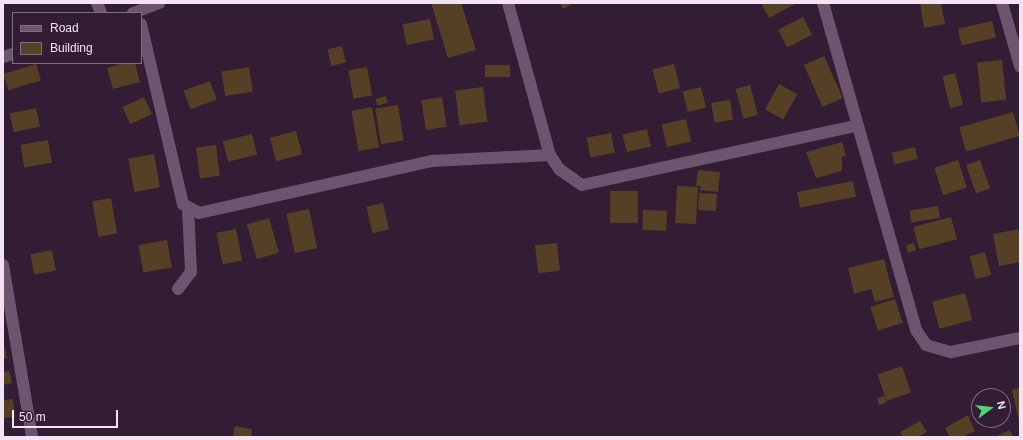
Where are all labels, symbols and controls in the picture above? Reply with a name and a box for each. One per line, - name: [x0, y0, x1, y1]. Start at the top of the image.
- legend: [12, 12, 142, 64]
- text: Road: [50, 21, 79, 35]
- text: Building: [50, 41, 93, 55]
- north arrow: [971, 388, 1011, 428]
- text: N: [995, 400, 1008, 411]
- scale bar: [14, 402, 120, 428]
- text: 50 m: [19, 410, 46, 424]

